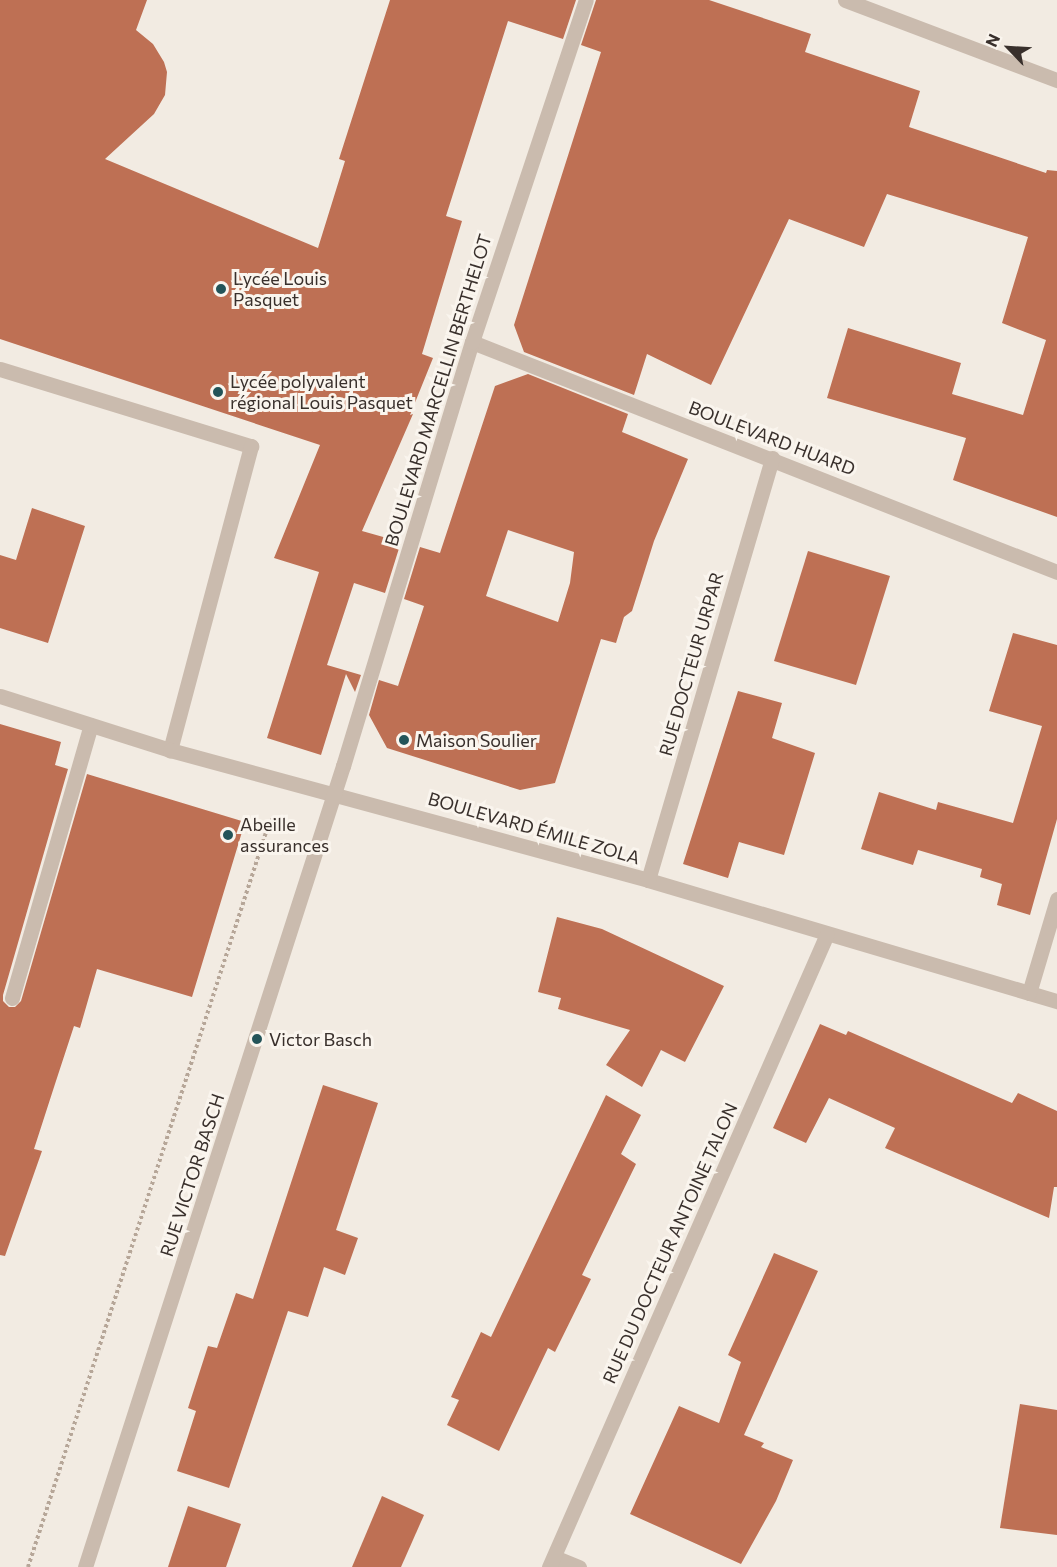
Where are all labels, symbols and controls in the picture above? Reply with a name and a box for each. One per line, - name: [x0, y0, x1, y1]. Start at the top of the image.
- north arrow: [979, 18, 1039, 78]
- text: N: [981, 31, 1003, 50]
- street label: BOULEVARD MARCELLIN BERTHELOT: [380, 231, 496, 549]
- place label: Lycée Louis Pasquet: [233, 268, 327, 310]
- marker: Lycée Louis Pasquet: [214, 282, 228, 296]
- place label: Lycée polyvalent régional Louis Pasquet: [230, 371, 413, 413]
- marker: Lycée polyvalent régional Louis Pasquet: [211, 385, 225, 399]
- street label: BOULEVARD HUARD: [686, 396, 858, 480]
- street label: RUE DOCTEUR URPAR: [654, 570, 728, 758]
- place label: Maison Soulier: [416, 729, 537, 751]
- marker: Maison Soulier: [397, 733, 411, 747]
- street label: BOULEVARD ÉMILE ZOLA: [426, 787, 642, 869]
- place label: Abeille assurances: [240, 814, 329, 856]
- marker: Abeille assurances: [221, 828, 235, 842]
- place label: Victor Basch: [269, 1028, 372, 1050]
- marker: Victor Basch: [250, 1032, 264, 1046]
- street label: RUE VICTOR BASCH: [155, 1091, 229, 1259]
- street label: RUE DU DOCTEUR ANTOINE TALON: [598, 1099, 742, 1387]

